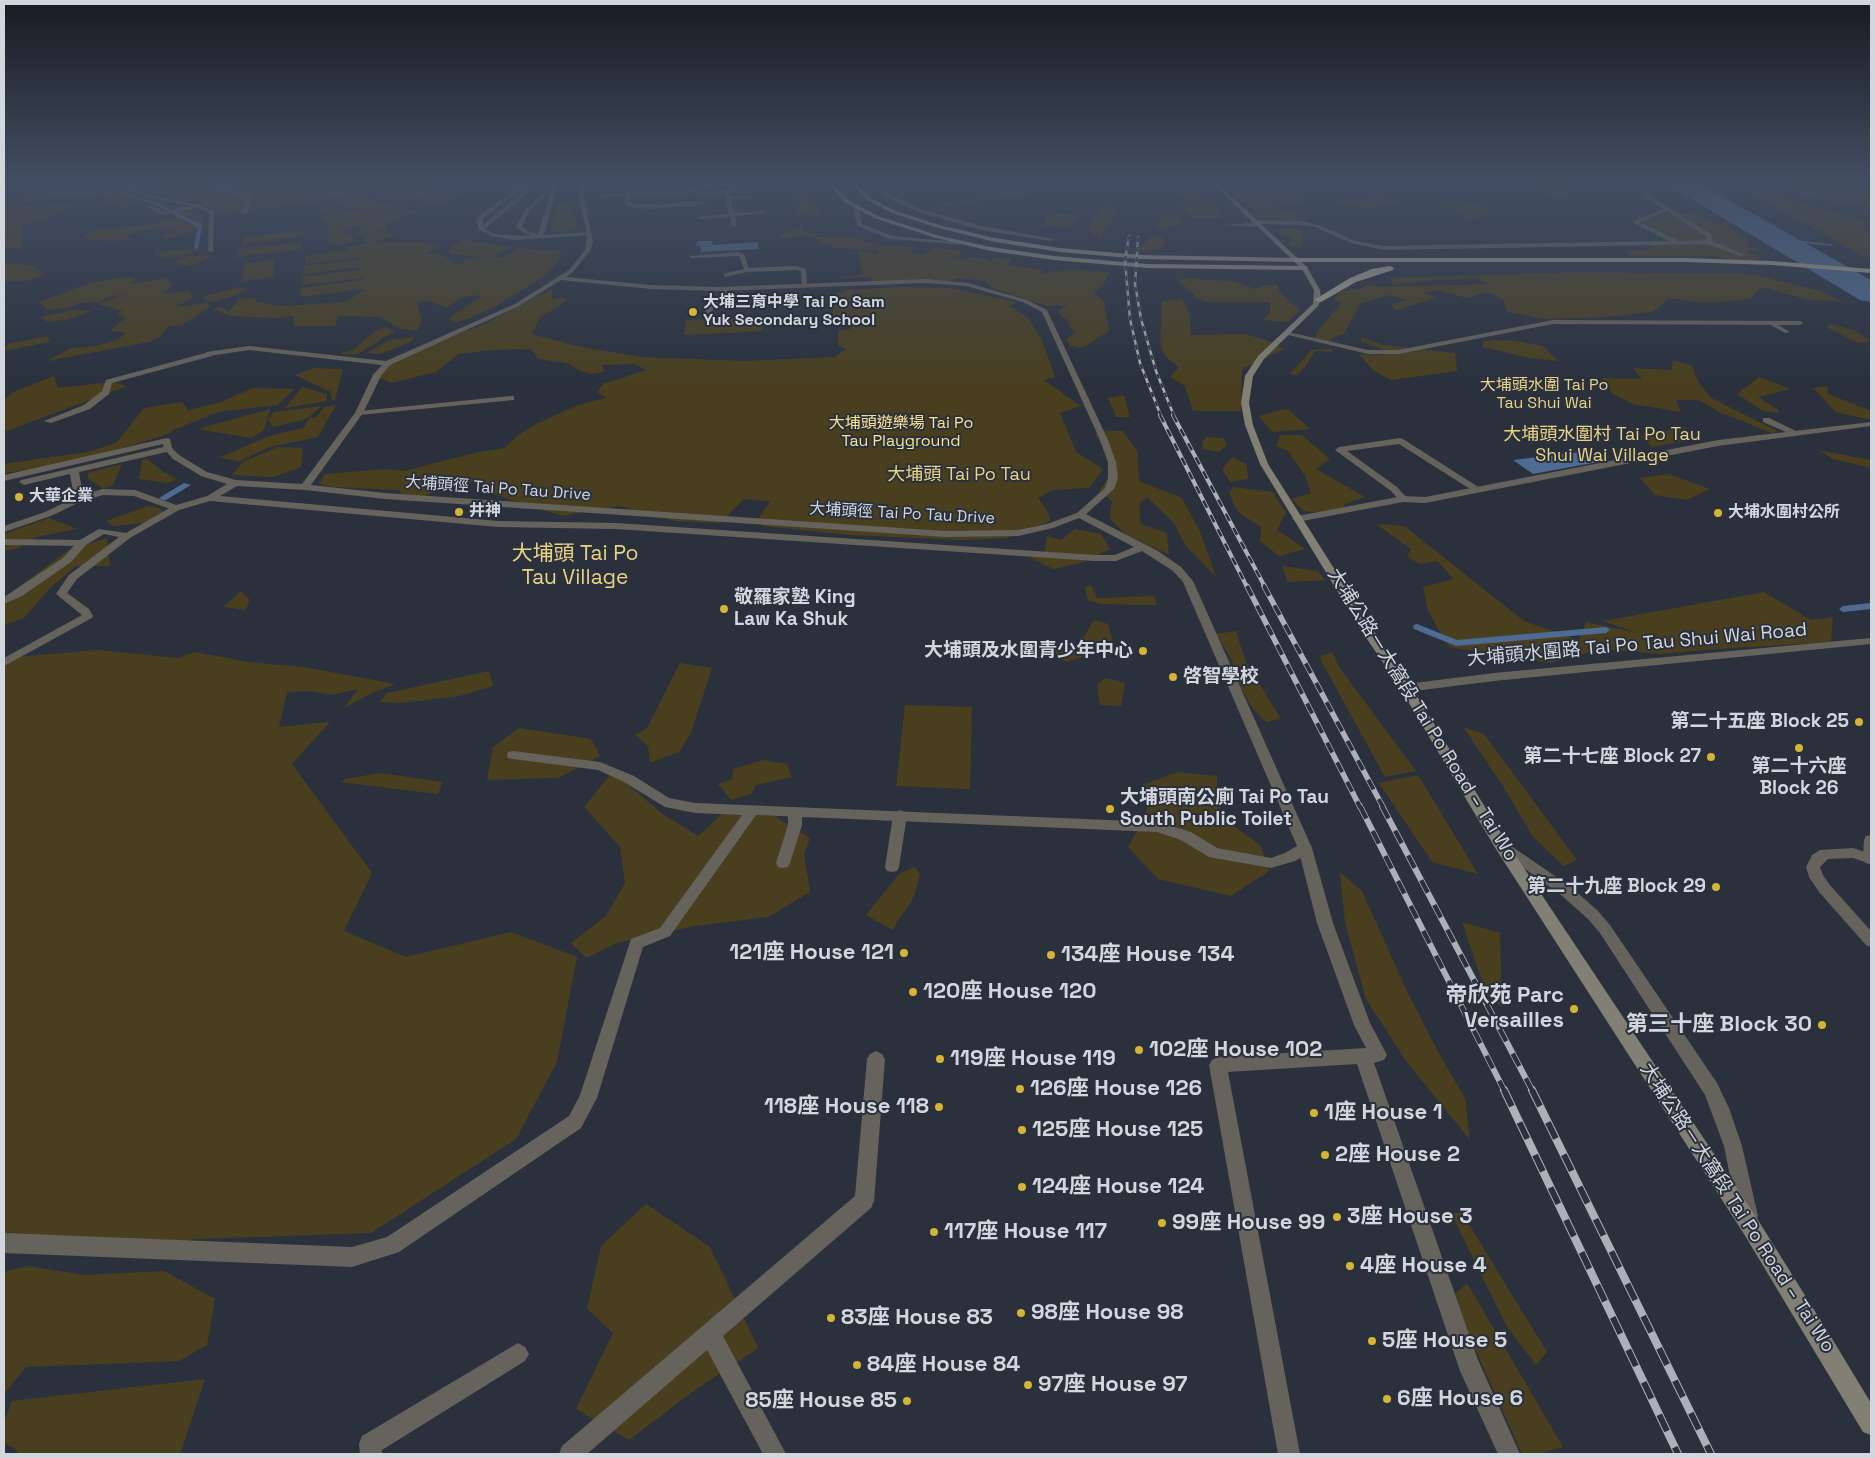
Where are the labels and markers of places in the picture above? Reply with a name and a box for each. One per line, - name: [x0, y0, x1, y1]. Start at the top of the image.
- place label: 大埔三育中學 Tai Po Sam Yuk Secondary School: [703, 293, 885, 331]
- marker: 大埔三育中學 Tai Po Sam Yuk Secondary School: [687, 306, 699, 318]
- place label: 大華企業: [29, 487, 93, 507]
- marker: 大華企業: [13, 491, 25, 503]
- place label: 井神: [469, 502, 501, 522]
- place label: 大埔水圍村公所: [1728, 503, 1840, 523]
- marker: 井神: [453, 506, 465, 518]
- marker: 大埔水圍村公所: [1712, 507, 1724, 519]
- place label: 敬羅家塾 King Law Ka Shuk: [734, 587, 856, 631]
- marker: 敬羅家塾 King Law Ka Shuk: [718, 603, 730, 615]
- place label: 大埔頭及水圍青少年中心: [924, 640, 1133, 662]
- marker: 大埔頭及水圍青少年中心: [1137, 645, 1149, 657]
- place label: 啓智學校: [1183, 666, 1259, 688]
- marker: 啓智學校: [1167, 671, 1179, 683]
- place label: 第二十五座 Block 25: [1671, 711, 1849, 733]
- marker: 第二十五座 Block 25: [1853, 716, 1865, 728]
- marker: 第二十六座 Block 26: [1793, 742, 1805, 754]
- place label: 第二十七座 Block 27: [1524, 746, 1701, 768]
- marker: 第二十七座 Block 27: [1705, 751, 1717, 763]
- place label: 第二十六座 Block 26: [1752, 756, 1846, 800]
- place label: 大埔頭南公廁 Tai Po Tau South Public Toilet: [1120, 787, 1329, 831]
- marker: 大埔頭南公廁 Tai Po Tau South Public Toilet: [1104, 803, 1116, 815]
- place label: 第二十九座 Block 29: [1527, 876, 1706, 898]
- marker: 第二十九座 Block 29: [1710, 881, 1722, 893]
- place label: 121座 House 121: [729, 940, 894, 966]
- place label: 134座 House 134: [1061, 942, 1234, 968]
- marker: 121座 House 121: [898, 947, 910, 959]
- marker: 134座 House 134: [1045, 949, 1057, 961]
- place label: 120座 House 120: [923, 979, 1096, 1005]
- place label: 帝欣苑 Parc Versailles: [1445, 983, 1564, 1034]
- marker: 120座 House 120: [907, 986, 919, 998]
- marker: 帝欣苑 Parc Versailles: [1568, 1003, 1580, 1015]
- place label: 第三十座 Block 30: [1626, 1012, 1812, 1038]
- marker: 第三十座 Block 30: [1816, 1019, 1828, 1031]
- place label: 102座 House 102: [1149, 1037, 1322, 1063]
- marker: 102座 House 102: [1133, 1044, 1145, 1056]
- place label: 119座 House 119: [950, 1046, 1116, 1072]
- marker: 119座 House 119: [934, 1053, 946, 1065]
- place label: 126座 House 126: [1030, 1076, 1202, 1102]
- marker: 126座 House 126: [1014, 1083, 1026, 1095]
- place label: 118座 House 118: [764, 1094, 929, 1120]
- place label: 1座 House 1: [1324, 1100, 1443, 1126]
- marker: 118座 House 118: [933, 1101, 945, 1113]
- marker: 1座 House 1: [1308, 1107, 1320, 1119]
- place label: 125座 House 125: [1032, 1117, 1203, 1143]
- marker: 125座 House 125: [1016, 1124, 1028, 1136]
- place label: 2座 House 2: [1335, 1142, 1460, 1168]
- marker: 2座 House 2: [1319, 1149, 1331, 1161]
- place label: 124座 House 124: [1032, 1174, 1204, 1200]
- marker: 124座 House 124: [1016, 1181, 1028, 1193]
- place label: 3座 House 3: [1347, 1204, 1473, 1230]
- place label: 99座 House 99: [1172, 1210, 1325, 1236]
- marker: 3座 House 3: [1331, 1211, 1343, 1223]
- marker: 99座 House 99: [1156, 1217, 1168, 1229]
- place label: 117座 House 117: [944, 1219, 1107, 1245]
- marker: 117座 House 117: [928, 1226, 940, 1238]
- place label: 4座 House 4: [1360, 1253, 1487, 1279]
- marker: 4座 House 4: [1344, 1260, 1356, 1272]
- place label: 98座 House 98: [1031, 1300, 1183, 1326]
- place label: 83座 House 83: [841, 1305, 993, 1331]
- marker: 98座 House 98: [1015, 1307, 1027, 1319]
- marker: 83座 House 83: [825, 1312, 837, 1324]
- place label: 5座 House 5: [1382, 1328, 1507, 1354]
- marker: 5座 House 5: [1366, 1335, 1378, 1347]
- place label: 84座 House 84: [867, 1352, 1020, 1378]
- marker: 84座 House 84: [851, 1359, 863, 1371]
- place label: 97座 House 97: [1038, 1372, 1188, 1398]
- marker: 97座 House 97: [1022, 1379, 1034, 1391]
- place label: 6座 House 6: [1397, 1386, 1523, 1412]
- place label: 85座 House 85: [745, 1388, 897, 1414]
- marker: 6座 House 6: [1381, 1393, 1393, 1405]
- marker: 85座 House 85: [901, 1395, 913, 1407]

